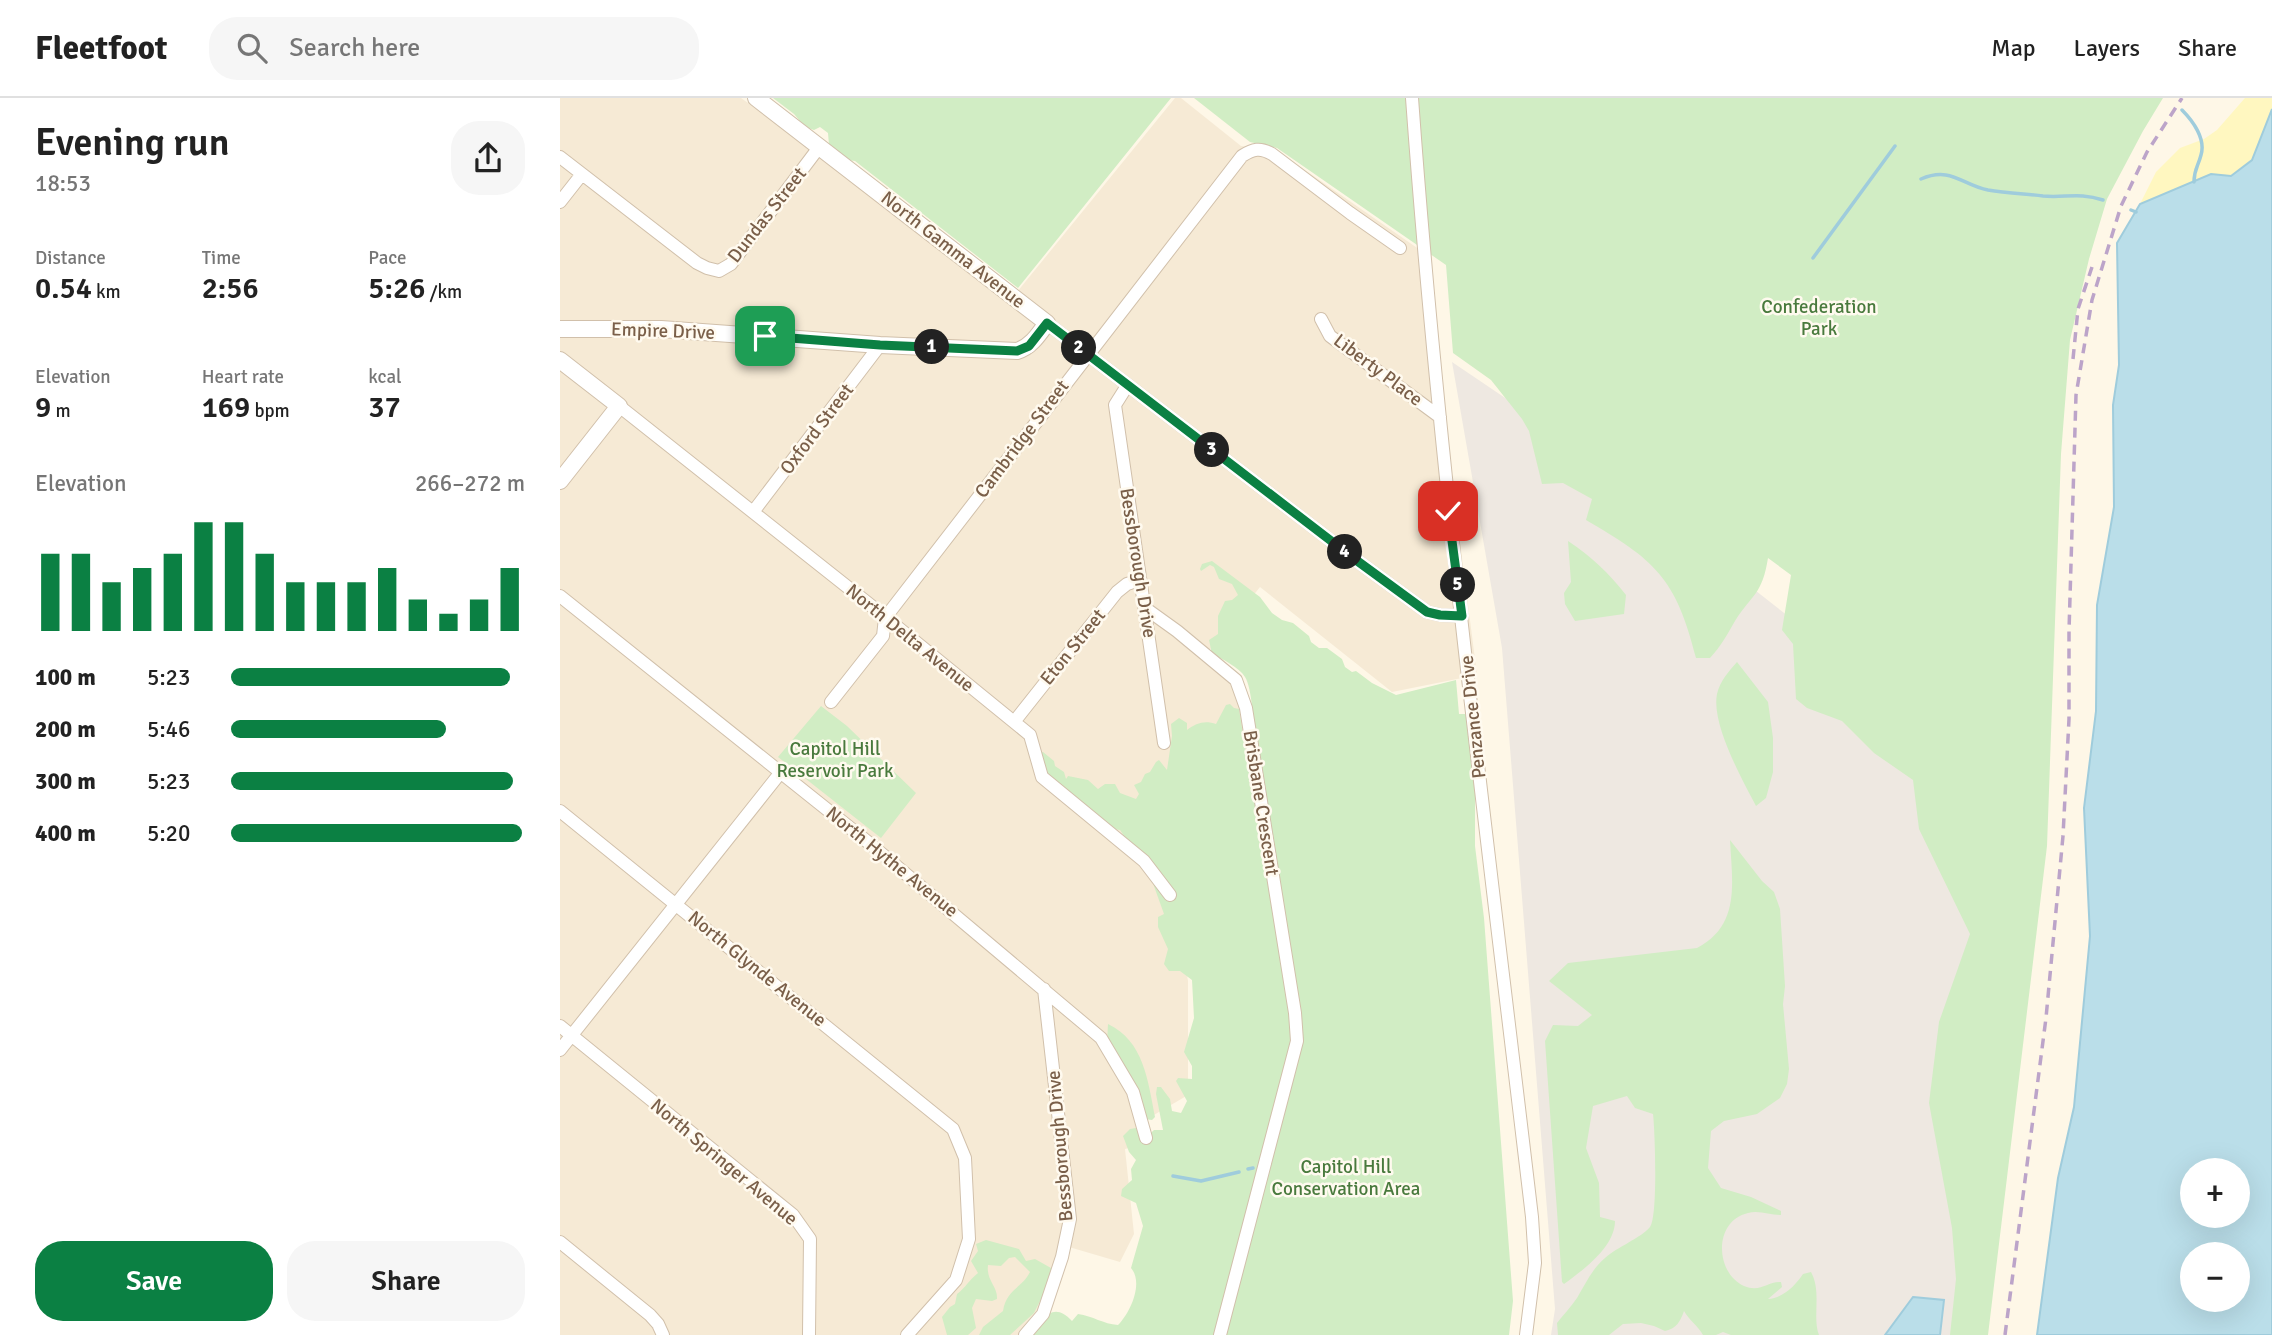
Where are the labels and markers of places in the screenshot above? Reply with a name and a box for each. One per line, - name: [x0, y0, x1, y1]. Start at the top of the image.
- pin: [735, 306, 795, 366]
- pin: 1: [914, 330, 950, 364]
- pin: 2: [1062, 330, 1096, 366]
- pin: 3: [1194, 432, 1230, 468]
- pin: [1418, 481, 1478, 541]
- pin: 4: [1328, 534, 1362, 570]
- pin: 5: [1440, 568, 1476, 602]

